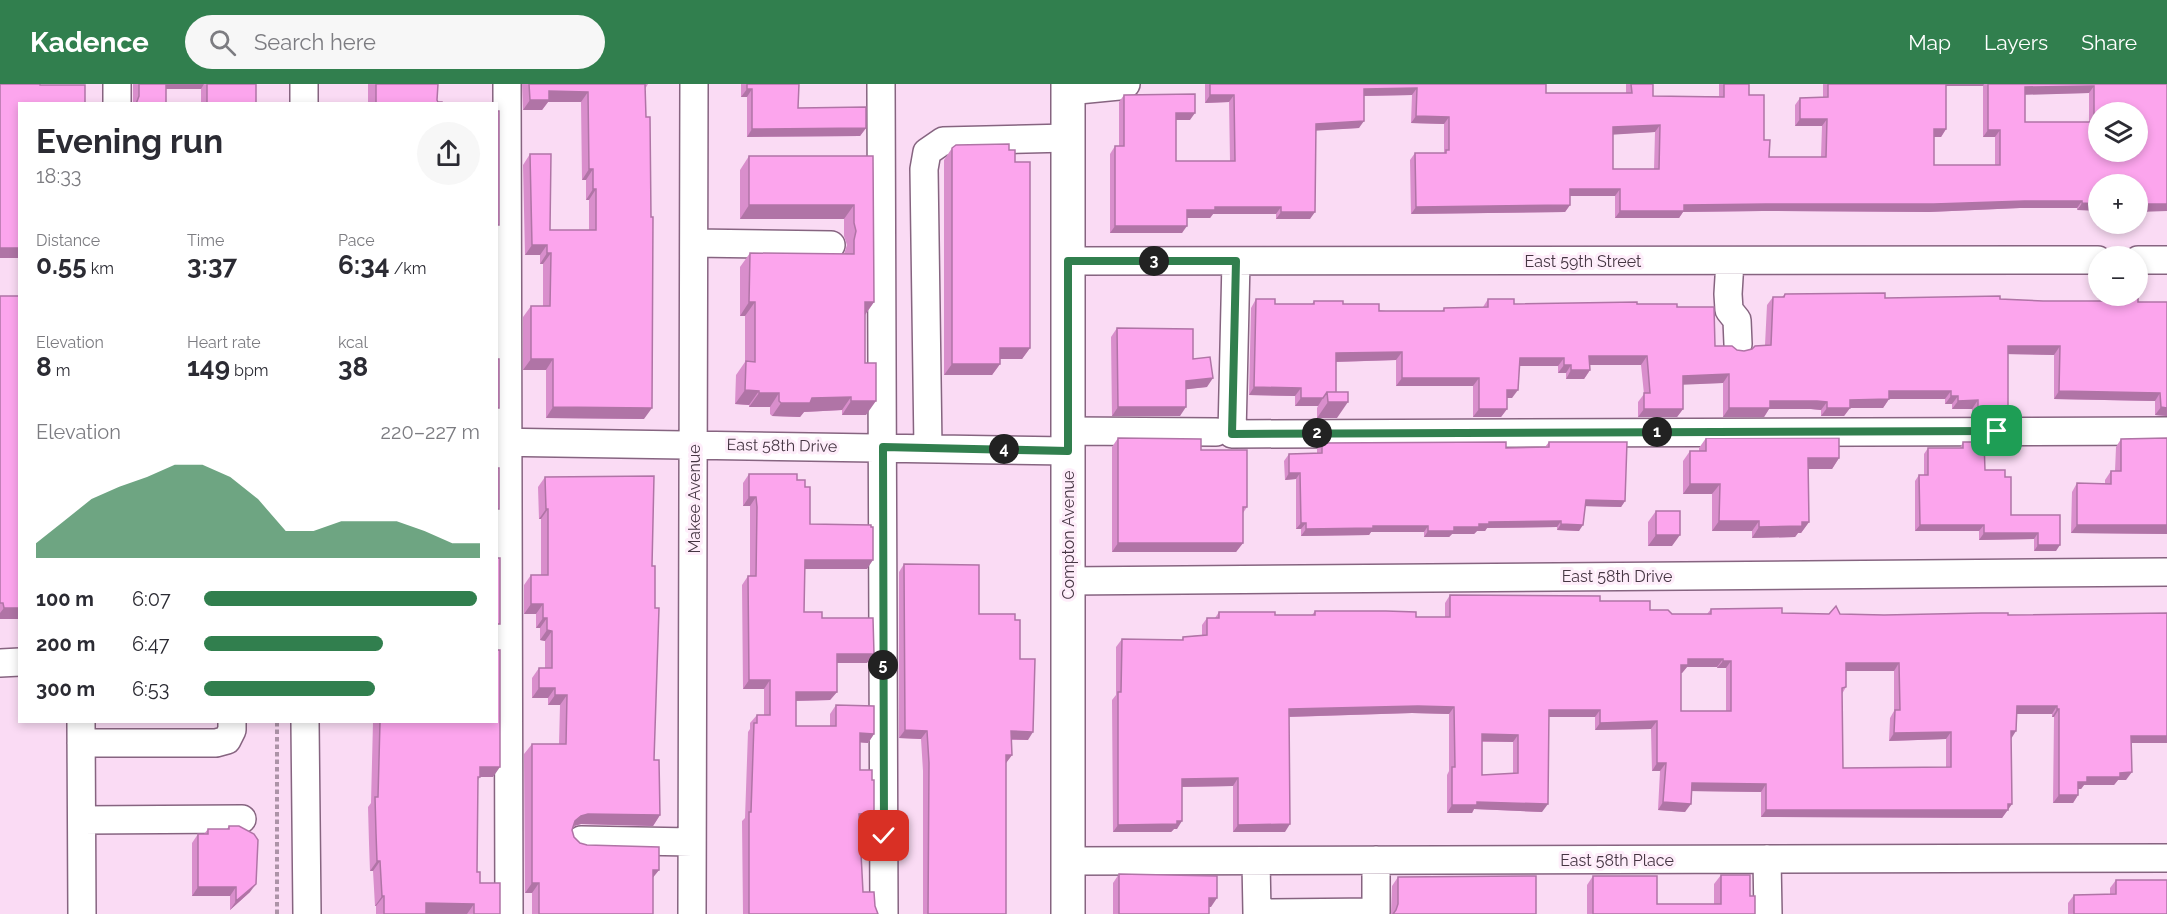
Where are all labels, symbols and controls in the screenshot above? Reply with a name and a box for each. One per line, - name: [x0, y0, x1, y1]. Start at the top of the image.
- search box: [185, 15, 605, 69]
- text: Kadence: [30, 26, 149, 59]
- icon: search: [206, 26, 239, 59]
- text: Search here: [254, 29, 376, 55]
- text: Map: [1908, 30, 1951, 55]
- text: Layers: [1984, 30, 2048, 55]
- text: Share: [2081, 30, 2137, 55]
- map controls: [2088, 102, 2148, 306]
- button: layers: [2088, 102, 2148, 162]
- text: Evening run: [36, 122, 223, 161]
- button: share: [417, 122, 480, 185]
- text: 18:33: [36, 164, 82, 188]
- button: +: [2088, 174, 2148, 234]
- text: Distance: [36, 231, 100, 250]
- text: Time: [187, 231, 224, 250]
- text: Pace: [338, 231, 375, 250]
- pin: 3: [1139, 246, 1169, 276]
- button: −: [2088, 246, 2148, 306]
- text: 0.55: [36, 250, 87, 280]
- text: 3:37: [187, 250, 237, 280]
- text: 6:34: [338, 250, 390, 280]
- text: 3: [1150, 251, 1158, 270]
- street label: East 59th Street: [1525, 252, 1642, 271]
- text: km: [87, 259, 114, 278]
- text: /km: [390, 259, 427, 278]
- text: Elevation: [36, 333, 104, 352]
- text: Heart rate: [187, 333, 261, 352]
- text: kcal: [338, 333, 368, 352]
- text: 8: [36, 352, 52, 382]
- text: 149: [187, 352, 230, 382]
- text: 38: [338, 352, 368, 382]
- text: m: [52, 361, 71, 380]
- text: bpm: [230, 361, 269, 380]
- pin: [1971, 405, 2022, 456]
- icon: arrive: [1980, 414, 2013, 447]
- pin: 1: [1642, 417, 1672, 447]
- pin: 2: [1302, 418, 1332, 448]
- text: Elevation: [36, 420, 121, 444]
- text: 220–227 m: [381, 420, 480, 444]
- text: 1: [1653, 422, 1661, 441]
- text: 2: [1312, 423, 1322, 442]
- pin: 4: [989, 434, 1019, 464]
- street label: East 58th Drive: [726, 435, 838, 456]
- text: 4: [999, 439, 1009, 458]
- street label: Makee Avenue: [685, 444, 704, 554]
- street label: Compton Avenue: [1059, 471, 1078, 599]
- street label: East 58th Drive: [1562, 567, 1672, 586]
- text: 100 m: [36, 587, 94, 611]
- text: 6:07: [132, 587, 171, 611]
- text: 200 m: [36, 632, 95, 656]
- text: 6:47: [132, 632, 169, 656]
- pin: 5: [868, 650, 898, 680]
- text: 5: [879, 655, 887, 674]
- text: 300 m: [36, 677, 95, 701]
- text: 6:53: [132, 677, 169, 701]
- pin: [858, 810, 909, 861]
- icon: check: [867, 819, 900, 852]
- street label: East 58th Place: [1560, 851, 1674, 870]

